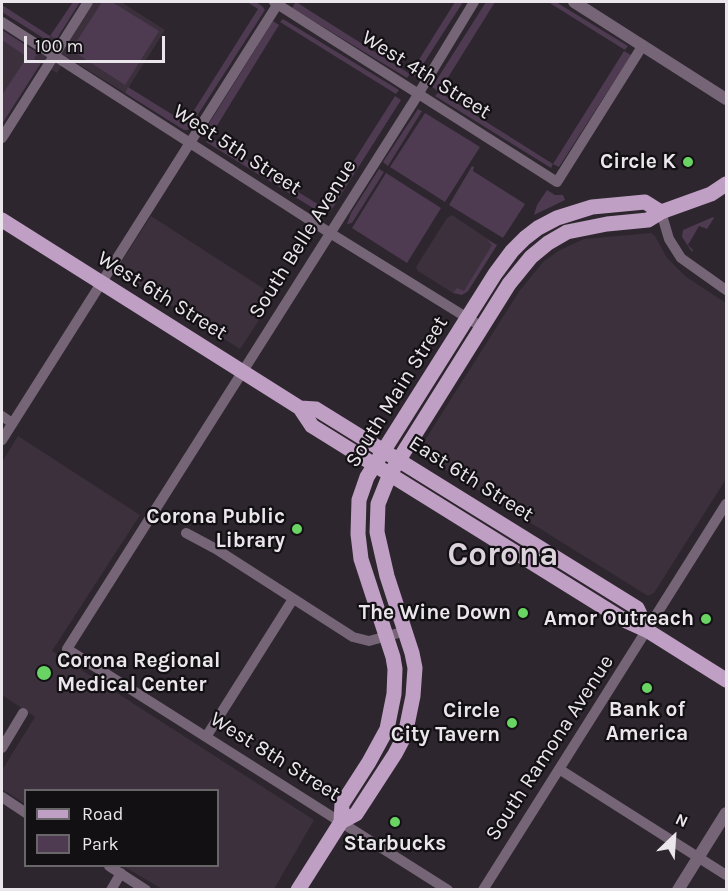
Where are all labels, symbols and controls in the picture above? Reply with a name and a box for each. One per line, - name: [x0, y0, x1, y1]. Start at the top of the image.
- scale bar: [27, 24, 168, 62]
- street label: West 4th Street: [357, 25, 495, 125]
- text: 100 m: [35, 35, 83, 57]
- street label: West 5th Street: [168, 99, 306, 201]
- place label: Circle K: [600, 149, 676, 175]
- street label: South Belle Avenue: [244, 155, 362, 323]
- marker: Circle K: [681, 155, 695, 169]
- street label: West 6th Street: [93, 246, 231, 346]
- street label: South Main Street: [340, 312, 454, 472]
- street label: East 6th Street: [404, 431, 538, 527]
- place label: Corona Public Library: [146, 504, 285, 554]
- marker: Corona Public Library: [290, 522, 304, 536]
- district label: Corona: [447, 536, 559, 576]
- place label: The Wine Down: [359, 600, 511, 626]
- marker: The Wine Down: [516, 606, 530, 620]
- place label: Amor Outreach: [544, 606, 694, 632]
- marker: Amor Outreach: [699, 612, 713, 626]
- place label: Corona Regional Medical Center: [57, 648, 220, 698]
- street label: South Ramona Avenue: [481, 650, 619, 846]
- marker: Corona Regional Medical Center: [35, 664, 53, 682]
- marker: Bank of America: [640, 681, 654, 695]
- place label: Bank of America: [606, 697, 688, 747]
- place label: Circle City Tavern: [391, 698, 500, 748]
- street label: West 8th Street: [205, 707, 345, 807]
- marker: Circle City Tavern: [505, 716, 519, 730]
- legend: [24, 789, 219, 867]
- text: Road: [82, 803, 123, 825]
- north arrow: [644, 807, 704, 867]
- text: N: [673, 809, 691, 831]
- marker: Starbucks: [388, 815, 402, 829]
- place label: Starbucks: [344, 831, 446, 857]
- text: Park: [82, 833, 119, 855]

